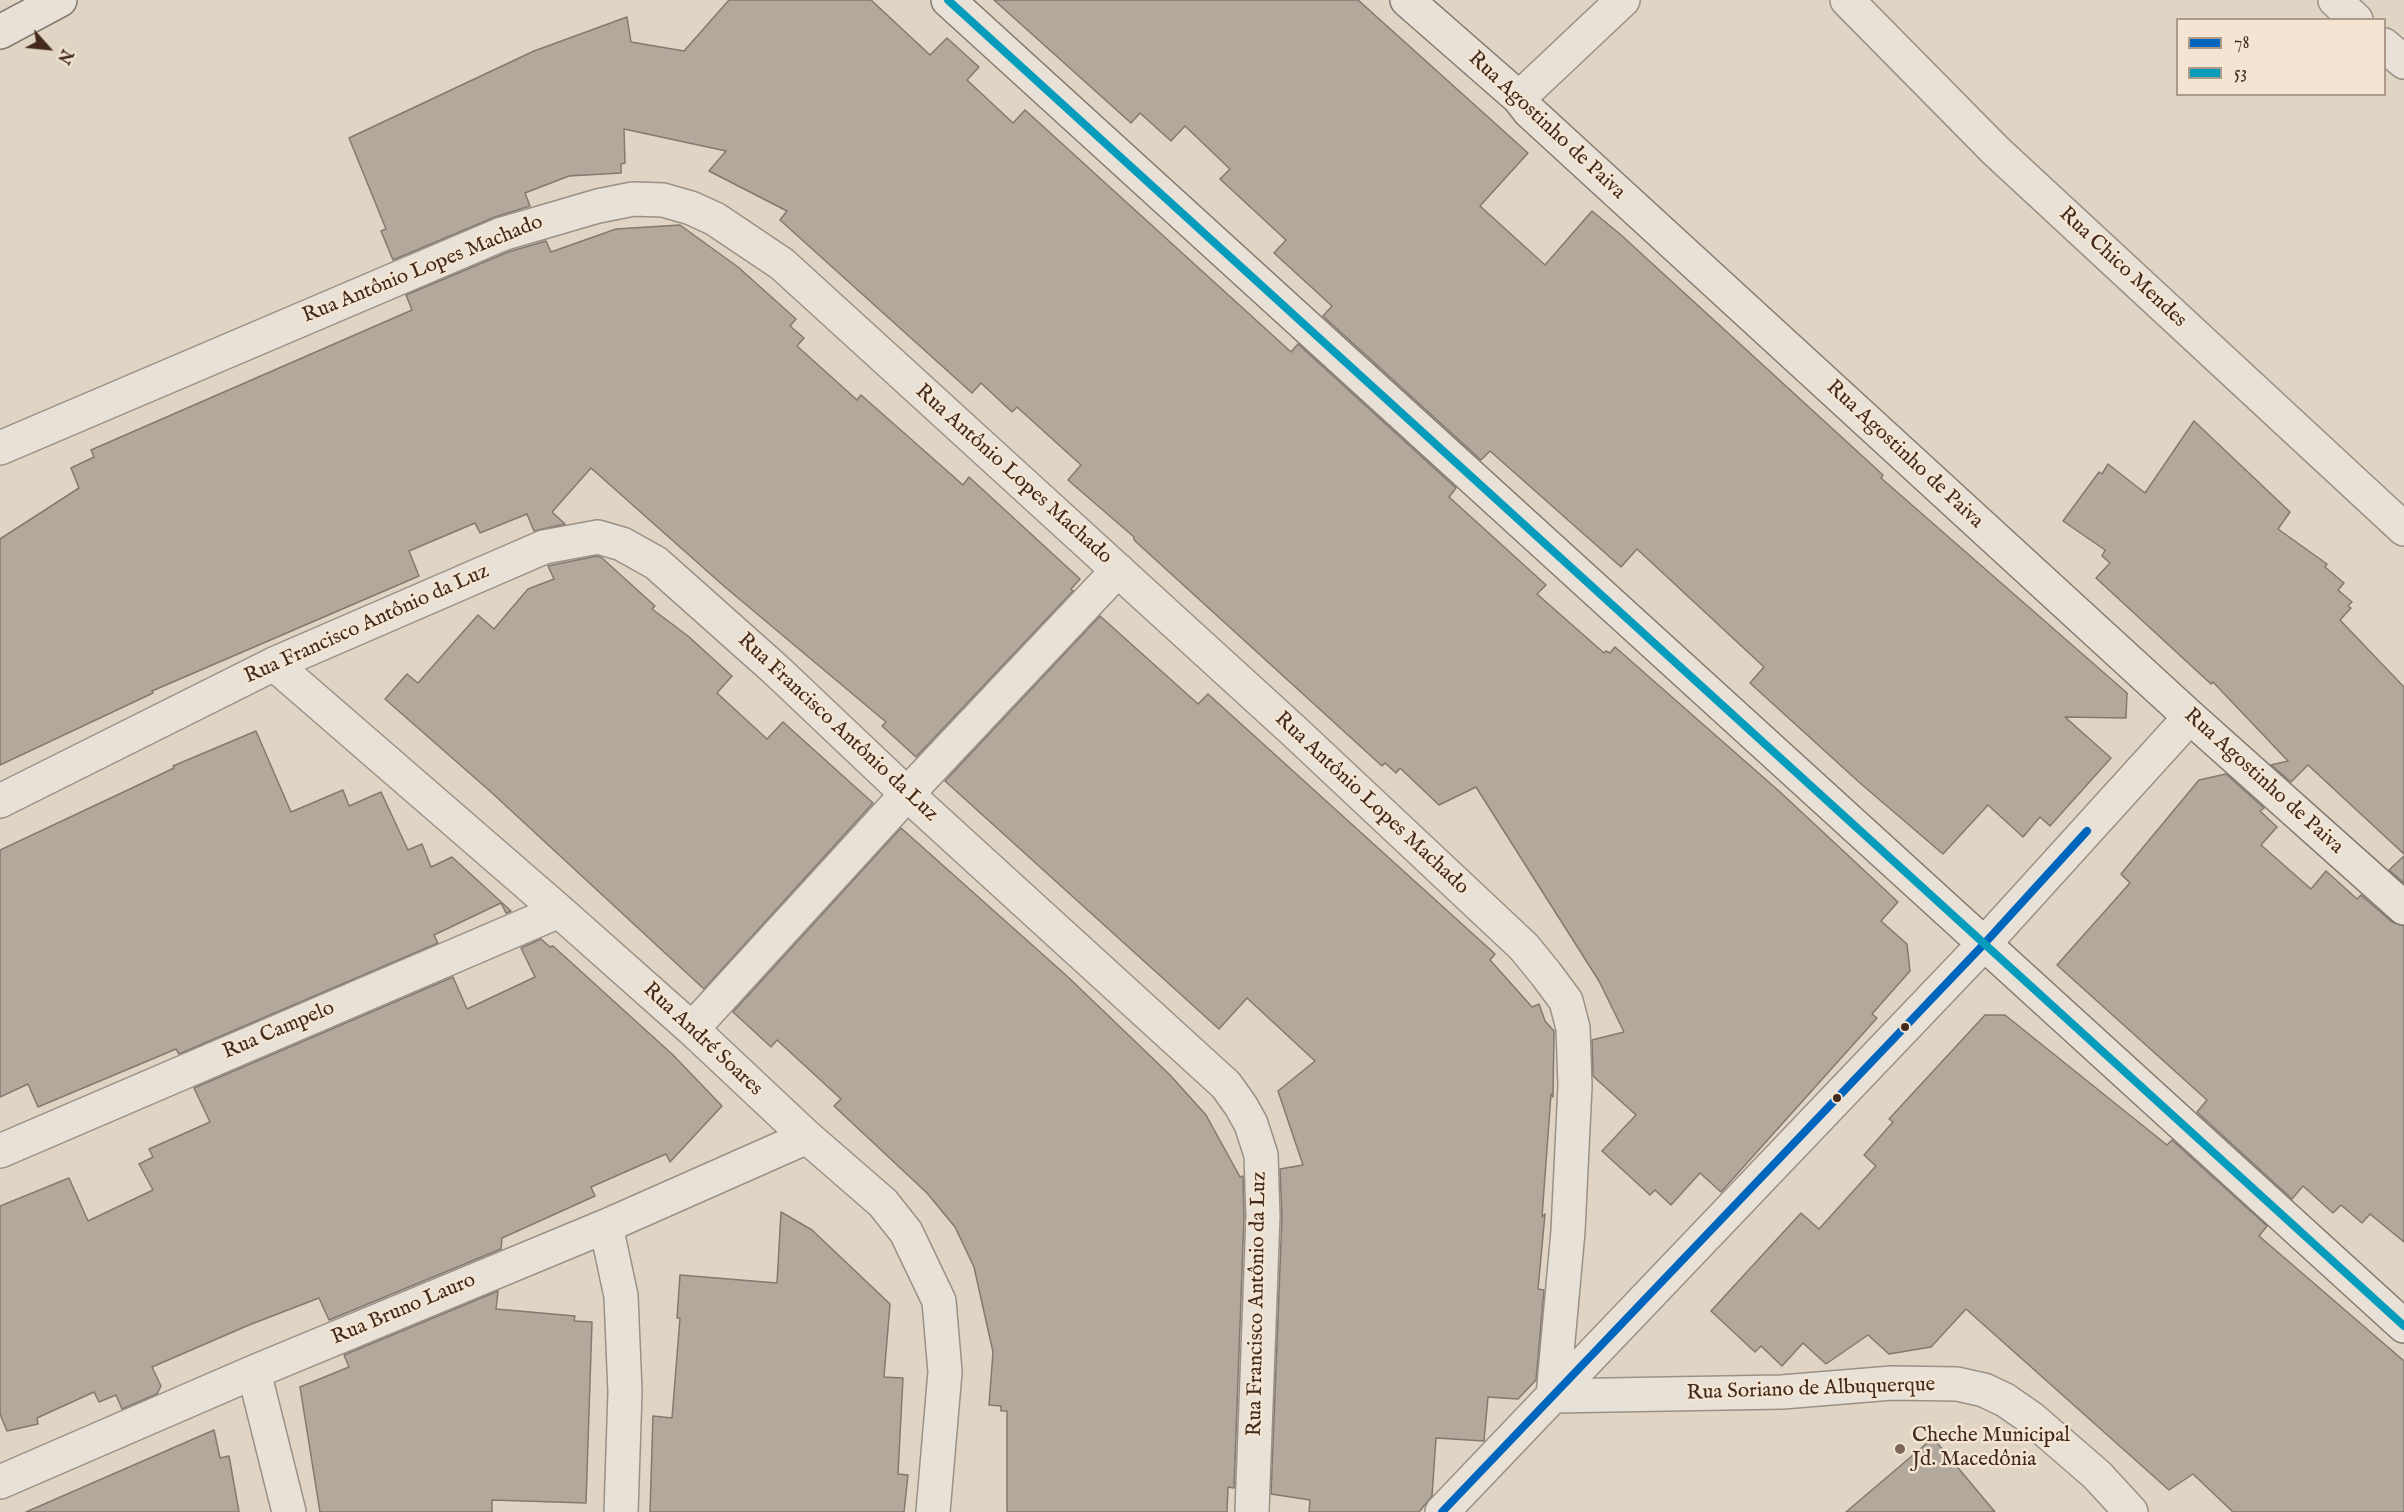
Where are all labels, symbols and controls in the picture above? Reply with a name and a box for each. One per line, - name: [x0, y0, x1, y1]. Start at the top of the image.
- north arrow: [18, 18, 78, 78]
- legend: [2176, 18, 2386, 96]
- text: 78: [2234, 32, 2249, 55]
- text: N: [52, 45, 76, 67]
- street label: Rua Agostinho de Paiva: [1462, 47, 1630, 205]
- text: 53: [2234, 62, 2247, 85]
- street label: Rua Chico Mendes: [2053, 202, 2191, 334]
- street label: Rua Antônio Lopes Machado: [299, 210, 547, 330]
- street label: Rua Agostinho de Paiva: [1820, 376, 1988, 534]
- street label: Rua Antônio Lopes Machado: [909, 380, 1117, 570]
- street label: Rua Francisco Antônio da Luz: [241, 560, 493, 690]
- street label: Rua Francisco Antônio da Luz: [731, 628, 943, 828]
- street label: Rua Agostinho de Paiva: [2178, 704, 2348, 860]
- street label: Rua Antônio Lopes Machado: [1269, 707, 1473, 901]
- street label: Rua André Soares: [637, 978, 767, 1102]
- street label: Rua Campelo: [219, 996, 339, 1066]
- unlabelled marker: [1899, 1021, 1911, 1033]
- unlabelled marker: [1831, 1092, 1843, 1104]
- street label: Rua Francisco Antônio da Luz: [1243, 1171, 1273, 1437]
- street label: Rua Bruno Lauro: [328, 1268, 480, 1352]
- street label: Rua Soriano de Albuquerque: [1686, 1373, 1936, 1407]
- place label: Cheche Municipal Jd. Macedônia: [1912, 1424, 2070, 1474]
- marker: Cheche Municipal Jd. Macedônia: [1893, 1442, 1907, 1456]

